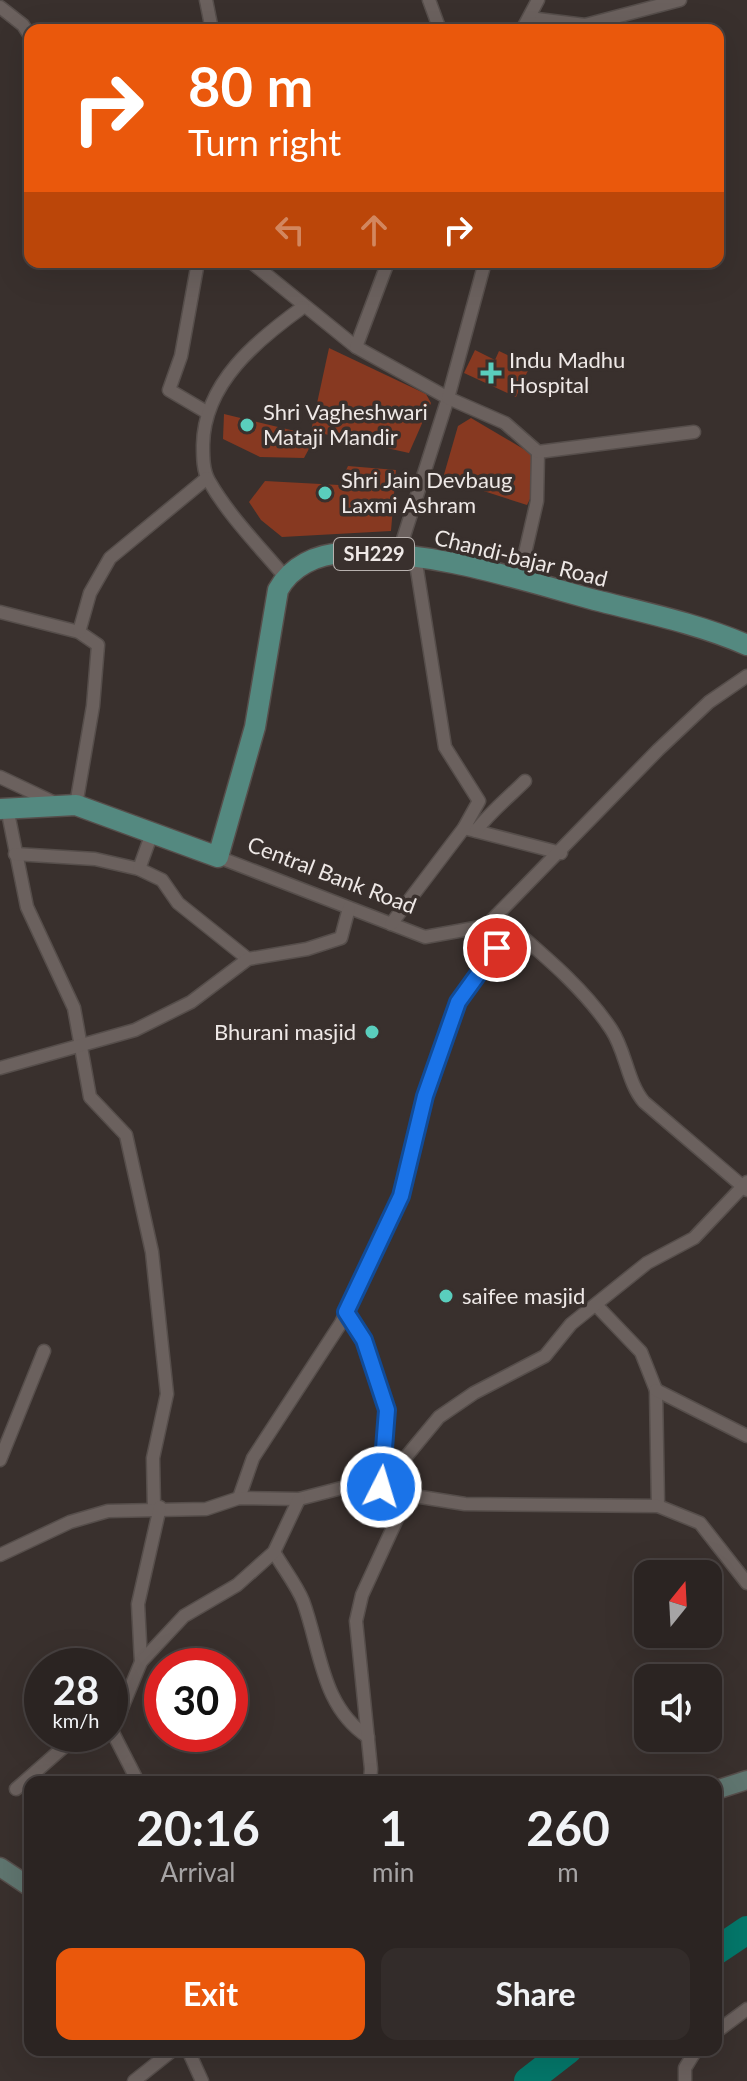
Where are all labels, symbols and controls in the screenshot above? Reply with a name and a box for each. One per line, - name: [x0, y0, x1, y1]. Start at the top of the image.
- text: 80 m: [188, 52, 313, 119]
- icon: right: [56, 56, 160, 160]
- text: Turn right: [188, 120, 341, 164]
- icon: left: [268, 208, 312, 252]
- icon: ahead: [352, 208, 396, 252]
- icon: right: [436, 208, 480, 252]
- place label: Indu Madhu Hospital: [509, 346, 625, 398]
- marker: Indu Madhu Hospital: [480, 362, 502, 384]
- place label: Shri Vagheshwari Mataji Mandir: [263, 398, 428, 450]
- marker: Shri Vagheshwari Mataji Mandir: [238, 416, 256, 434]
- place label: Shri Jain Devbaug Laxmi Ashram: [341, 466, 513, 518]
- marker: Shri Jain Devbaug Laxmi Ashram: [316, 484, 334, 502]
- street label: Chandi-bajar Road: [432, 523, 610, 592]
- road number: SH229: [334, 538, 414, 570]
- street label: Central Bank Road: [244, 830, 420, 919]
- pin: [463, 914, 531, 982]
- icon: arrive: [475, 926, 519, 970]
- place label: Bhurani masjid: [214, 1018, 356, 1045]
- marker: Bhurani masjid: [363, 1023, 381, 1041]
- place label: saifee masjid: [462, 1282, 585, 1309]
- marker: saifee masjid: [437, 1287, 455, 1305]
- position arrow: [339, 1445, 423, 1529]
- north arrow: [634, 1560, 722, 1648]
- map controls: [634, 1560, 722, 1752]
- speed limit sign: 30: [144, 1648, 248, 1752]
- button: sound: [634, 1664, 722, 1752]
- text: 28: [53, 1666, 99, 1714]
- text: km/h: [53, 1708, 99, 1732]
- text: 20:16: [136, 1799, 260, 1856]
- text: 1: [379, 1799, 407, 1856]
- text: 260: [526, 1799, 610, 1856]
- text: Arrival: [161, 1856, 235, 1888]
- text: min: [372, 1856, 414, 1888]
- text: m: [557, 1856, 579, 1888]
- button: Exit: [56, 1948, 365, 2040]
- button: Share: [381, 1948, 690, 2040]

